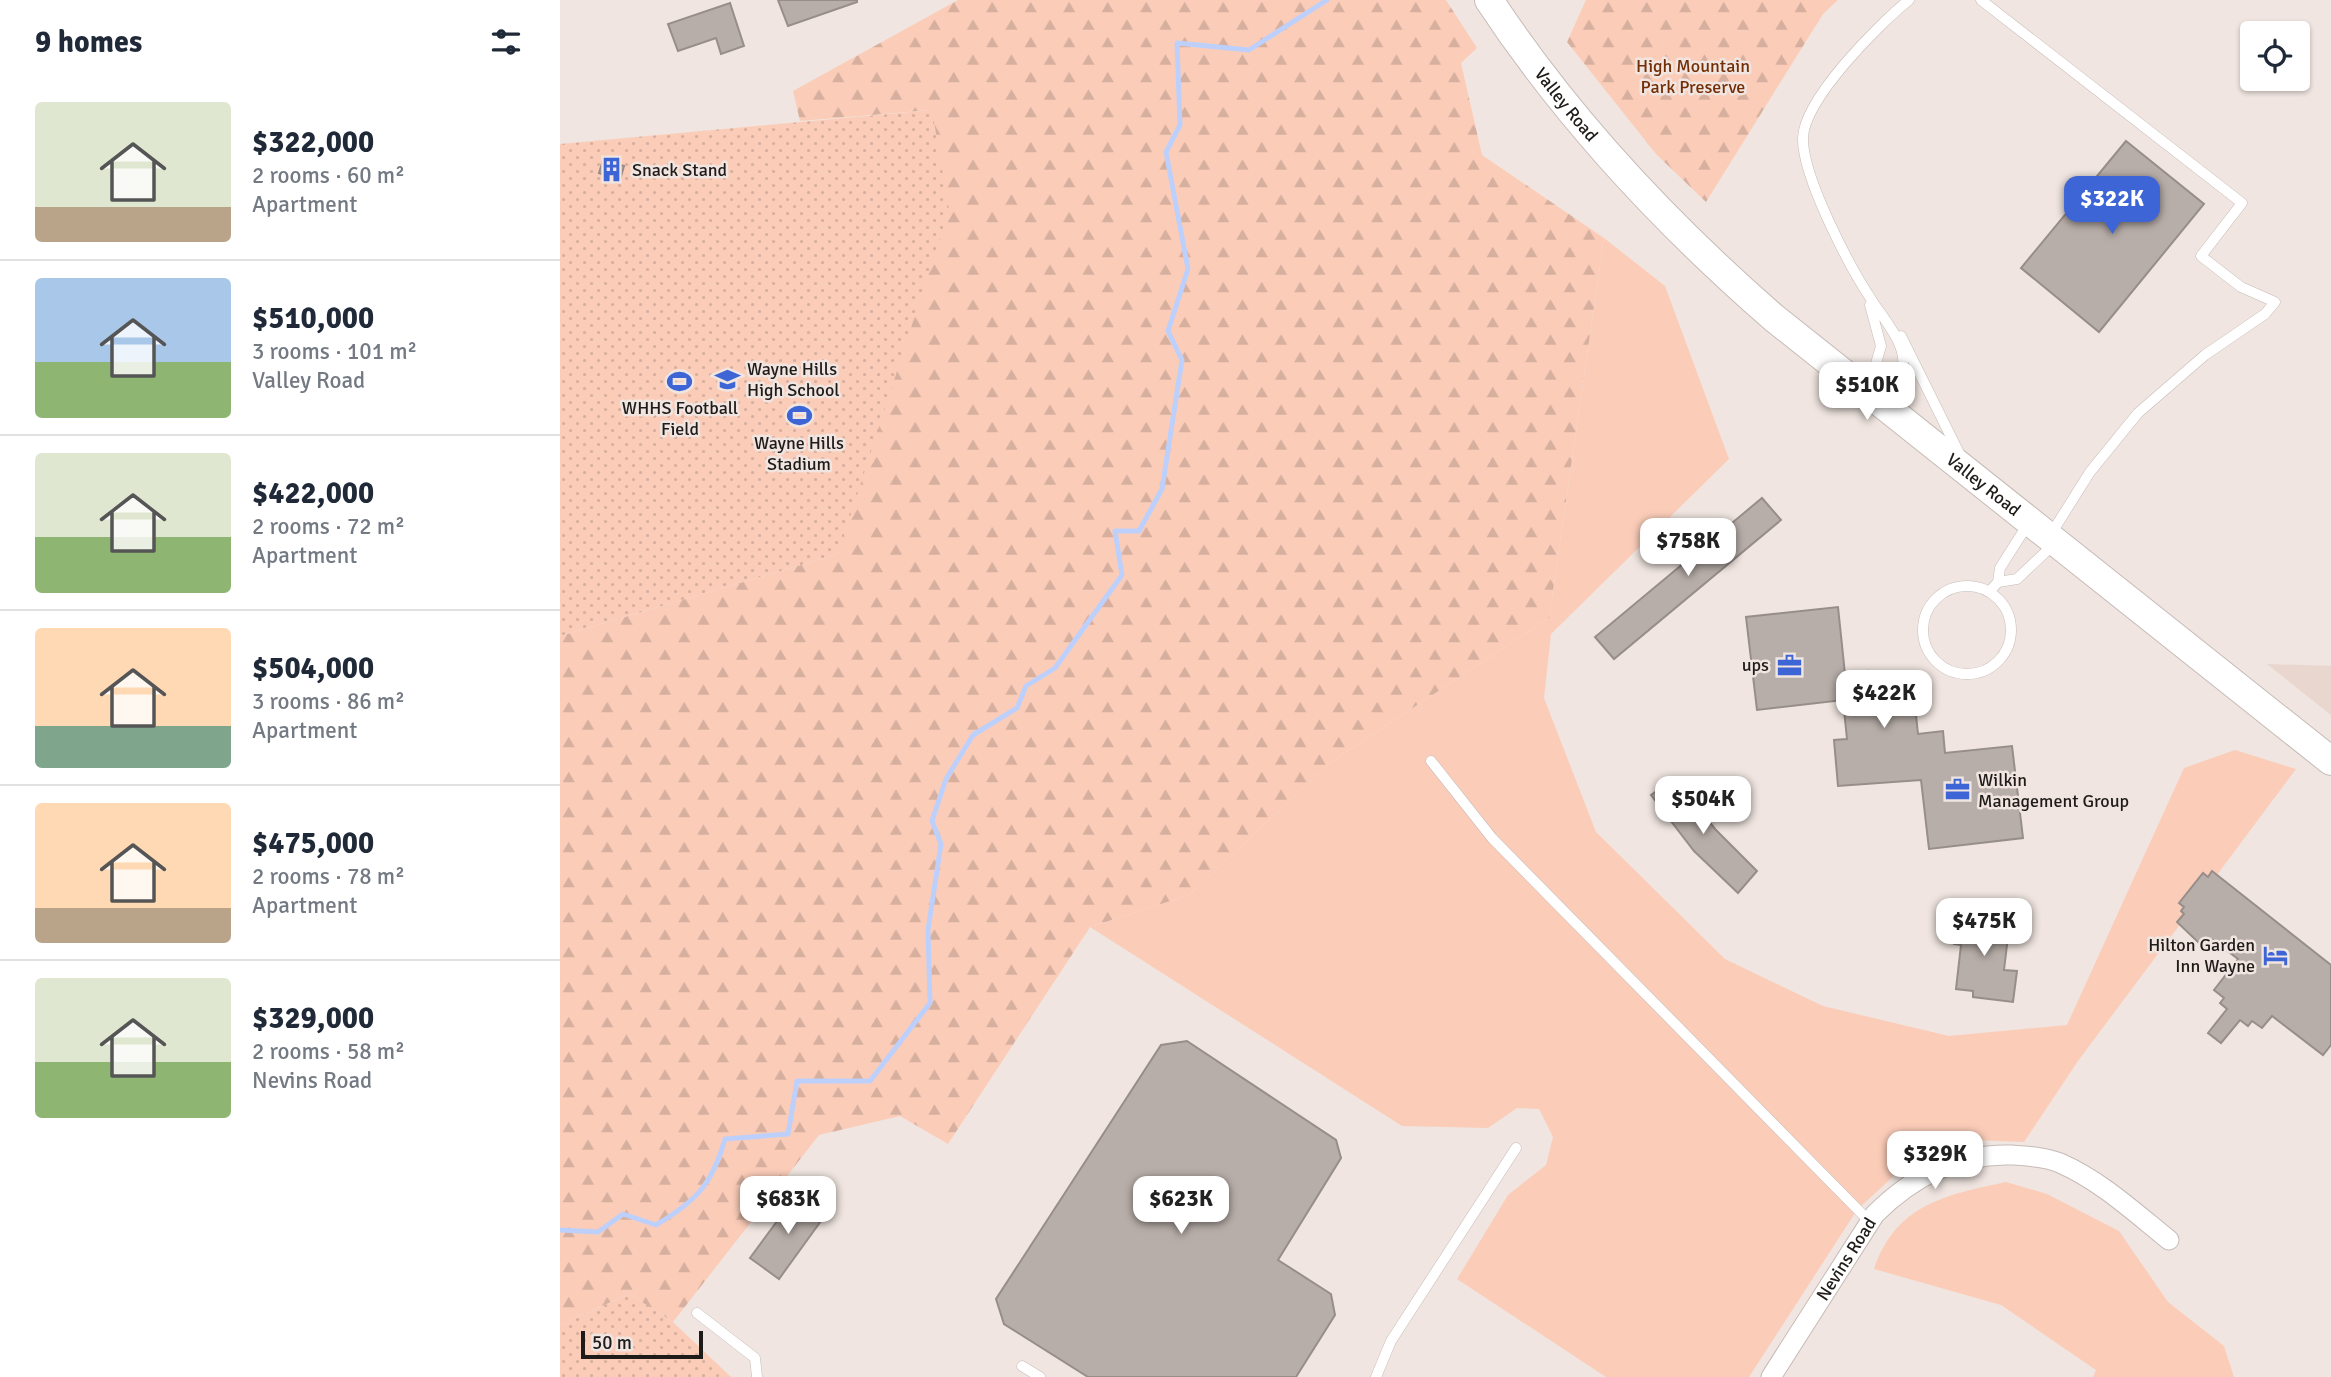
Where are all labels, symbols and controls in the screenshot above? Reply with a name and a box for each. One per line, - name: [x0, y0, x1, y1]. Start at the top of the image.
- map controls: [2240, 21, 2310, 91]
- button: locate: [2240, 21, 2310, 91]
- icon: filters: [487, 23, 525, 61]
- text: 9 homes: [35, 24, 142, 61]
- park label: High Mountain Park Preserve: [1636, 55, 1750, 98]
- street label: Valley Road: [1530, 63, 1603, 146]
- text: $322,000: [252, 124, 374, 161]
- icon: home: [91, 130, 175, 214]
- building icon: Snack Stand: [598, 156, 626, 184]
- place label: Snack Stand: [632, 159, 727, 181]
- text: 2 rooms · 60 m²: [252, 161, 405, 190]
- pin: $322K: [2063, 176, 2161, 236]
- text: $322K: [2080, 184, 2144, 213]
- text: Apartment: [252, 190, 357, 219]
- text: $510,000: [252, 300, 374, 337]
- icon: home: [91, 306, 175, 390]
- text: 3 rooms · 101 m²: [252, 337, 417, 366]
- place label: Wayne Hills High School: [747, 358, 840, 401]
- pin: $510K: [1818, 362, 1916, 422]
- school or university icon: Wayne Hills High School: [713, 365, 741, 393]
- text: Valley Road: [252, 366, 365, 395]
- sports icon: WHHS Football Field: [666, 367, 694, 395]
- text: $510K: [1835, 370, 1899, 399]
- place label: WHHS Football Field: [622, 397, 738, 440]
- sports icon: Wayne Hills Stadium: [785, 402, 813, 430]
- place label: Wayne Hills Stadium: [754, 432, 844, 475]
- street label: Valley Road: [1942, 448, 2025, 521]
- text: $422,000: [252, 475, 374, 512]
- icon: home: [91, 481, 175, 565]
- text: 2 rooms · 72 m²: [252, 512, 405, 541]
- pin: $758K: [1639, 518, 1737, 578]
- text: $758K: [1656, 526, 1720, 555]
- text: Apartment: [252, 541, 357, 570]
- text: $504,000: [252, 650, 374, 687]
- office icon: ups: [1775, 651, 1803, 679]
- place label: ups: [1742, 654, 1769, 676]
- icon: home: [91, 656, 175, 740]
- pin: $422K: [1835, 670, 1933, 730]
- text: $422K: [1852, 678, 1916, 707]
- text: 3 rooms · 86 m²: [252, 687, 405, 716]
- text: Apartment: [252, 716, 357, 745]
- place label: Wilkin Management Group: [1978, 769, 2129, 812]
- pin: $504K: [1654, 776, 1752, 836]
- office icon: Wilkin Management Group: [1944, 776, 1972, 804]
- text: $504K: [1671, 784, 1735, 813]
- text: $475,000: [252, 825, 374, 862]
- icon: home: [91, 831, 175, 915]
- text: 2 rooms · 78 m²: [252, 862, 405, 891]
- text: Apartment: [252, 891, 357, 920]
- pin: $475K: [1935, 898, 2033, 958]
- text: $475K: [1952, 906, 2016, 935]
- place label: Hilton Garden Inn Wayne: [2148, 934, 2255, 977]
- hotel icon: Hilton Garden Inn Wayne: [2261, 941, 2289, 969]
- text: $329,000: [252, 1000, 374, 1037]
- icon: home: [91, 1006, 175, 1090]
- text: 2 rooms · 58 m²: [252, 1037, 405, 1066]
- text: Nevins Road: [252, 1066, 372, 1095]
- pin: $329K: [1886, 1132, 1984, 1191]
- text: $329K: [1903, 1139, 1967, 1168]
- pin: $683K: [739, 1176, 837, 1236]
- pin: $623K: [1132, 1176, 1230, 1236]
- text: $683K: [756, 1184, 820, 1213]
- text: $623K: [1149, 1184, 1213, 1213]
- street label: Nevins Road: [1812, 1213, 1881, 1305]
- scale bar: [581, 1328, 704, 1360]
- text: 50 m: [592, 1331, 632, 1355]

